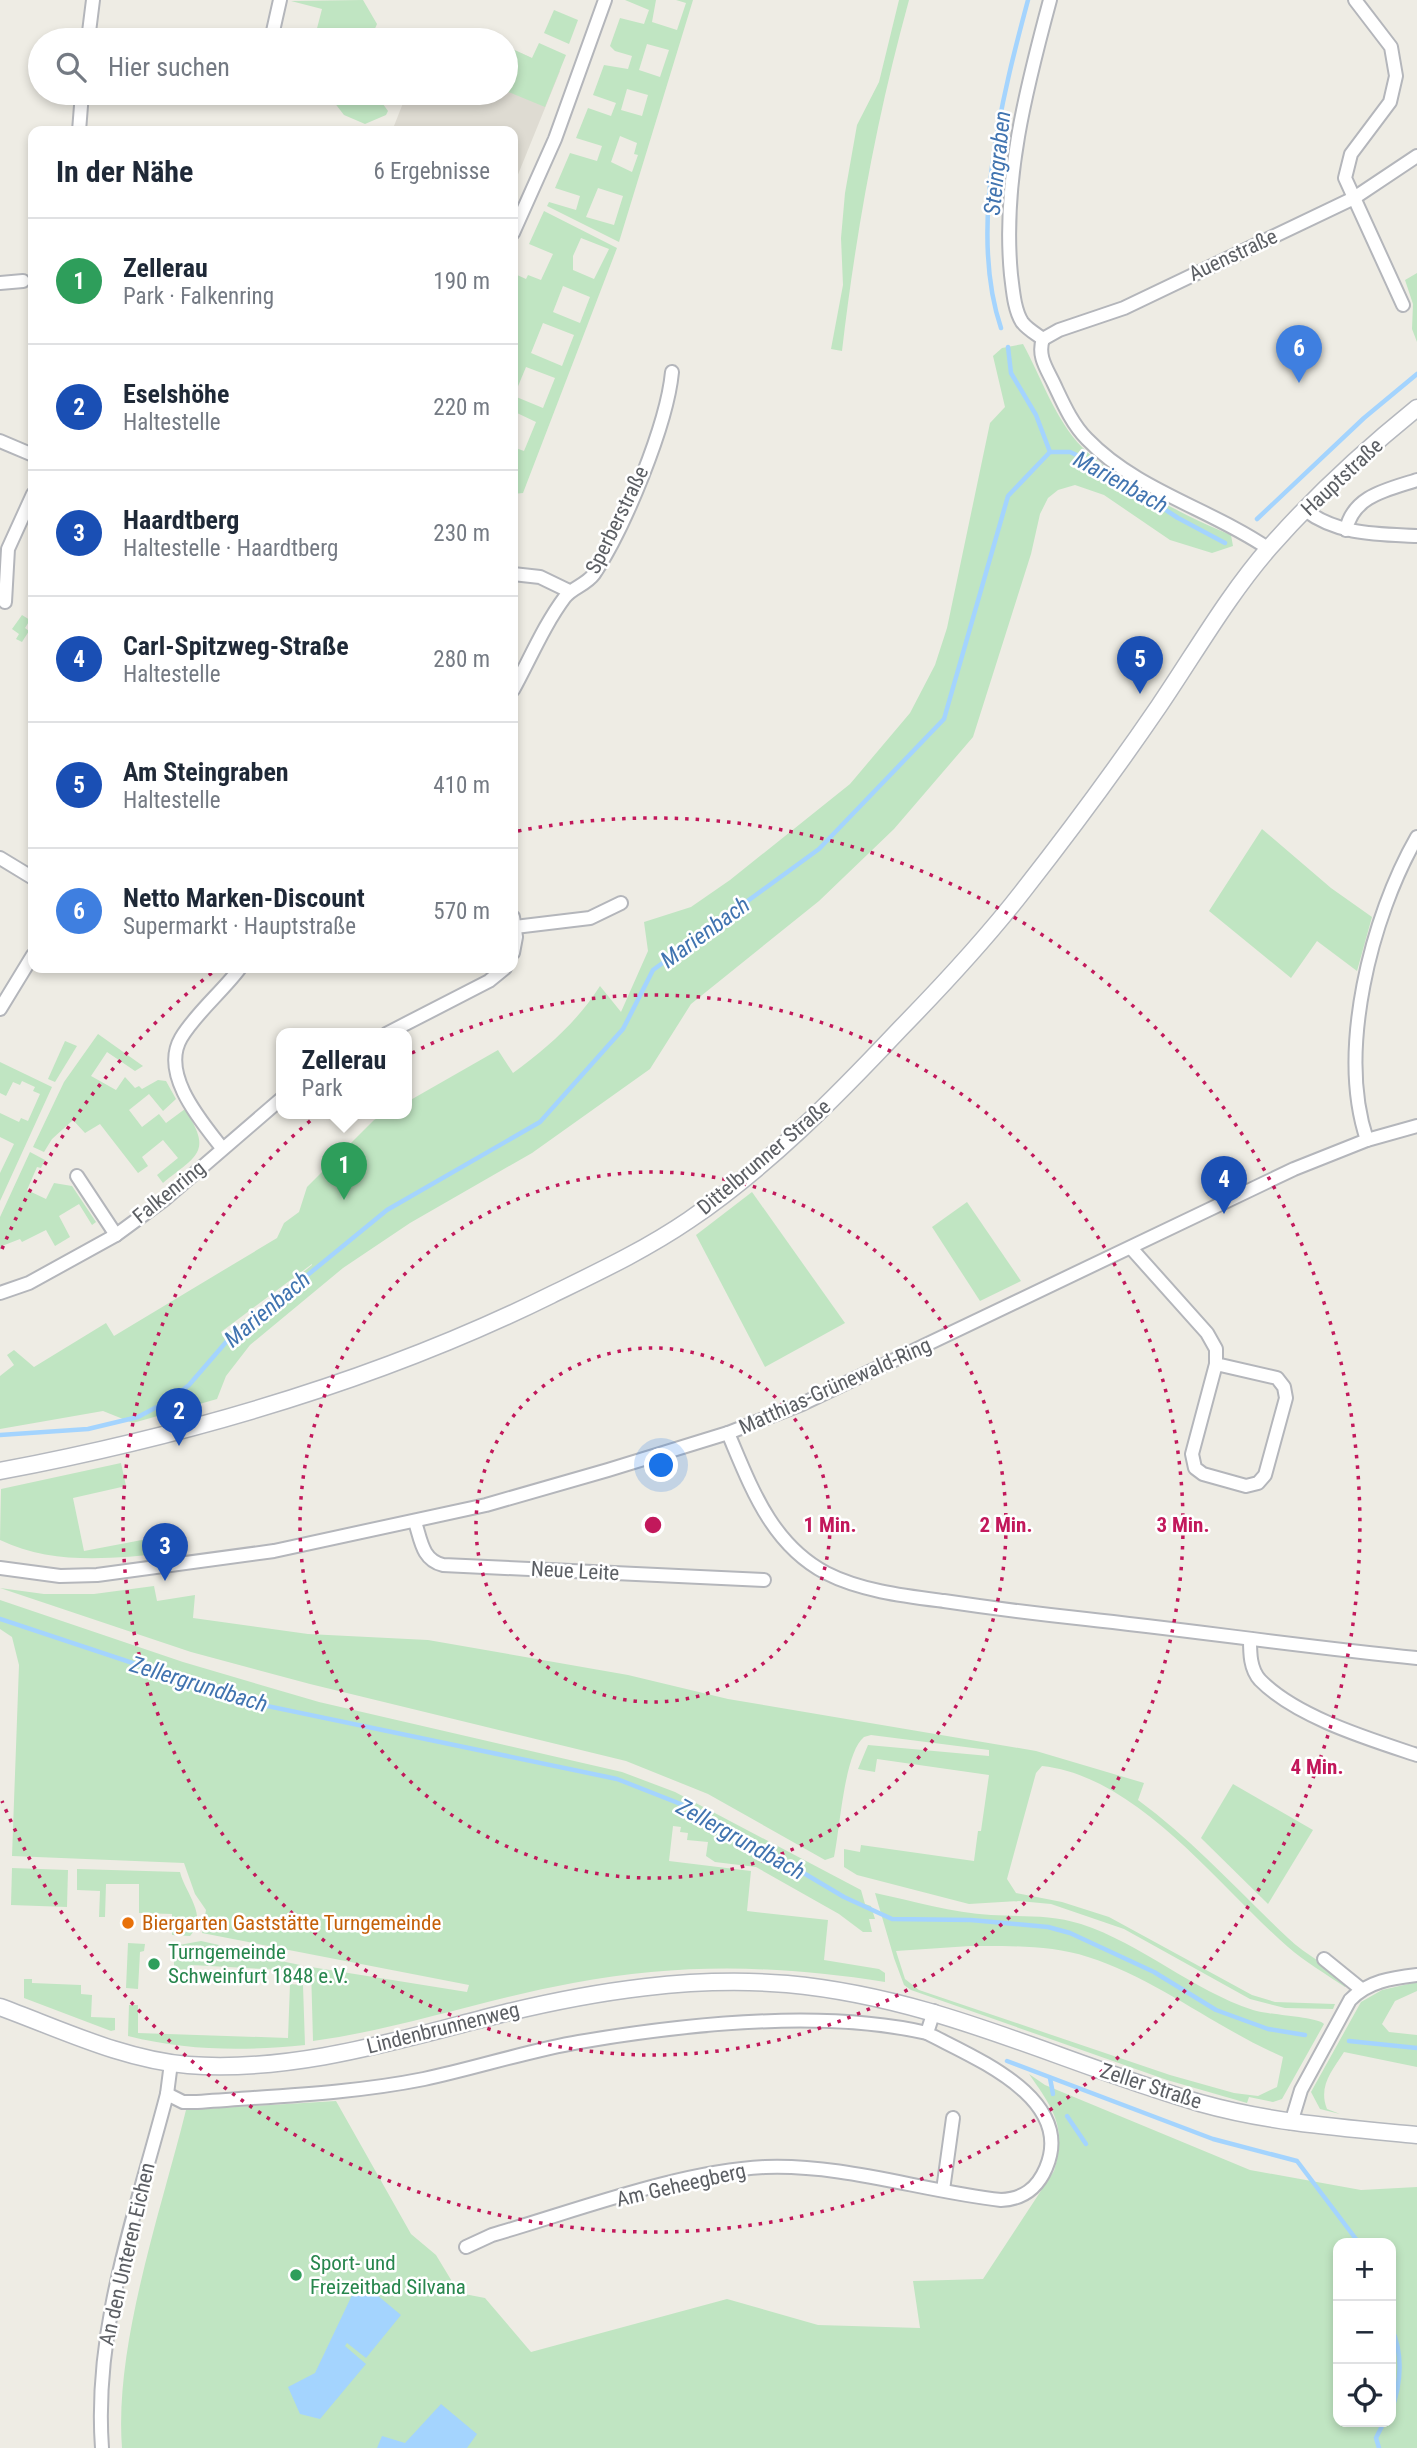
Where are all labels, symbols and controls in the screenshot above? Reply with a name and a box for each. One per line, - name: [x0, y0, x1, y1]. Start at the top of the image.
- search box: [28, 28, 518, 105]
- icon: search: [52, 48, 90, 86]
- text: Hier suchen: [108, 52, 230, 82]
- water label: Steingraben: [979, 109, 1016, 217]
- text: In der Nähe: [56, 154, 193, 189]
- text: 6 Ergebnisse: [373, 158, 490, 185]
- street label: Auenstraße: [1185, 224, 1281, 286]
- text: Zellerau: [123, 253, 208, 283]
- text: 1: [73, 268, 85, 295]
- text: 190 m: [433, 268, 490, 295]
- text: Park · Falkenring: [123, 283, 274, 310]
- pin: 6: [1276, 325, 1322, 383]
- text: Eselshöhe: [123, 379, 229, 409]
- text: 2: [73, 394, 85, 421]
- text: 220 m: [433, 394, 490, 421]
- text: Haltestelle: [123, 409, 221, 436]
- street label: Hauptstraße: [1296, 433, 1388, 521]
- water label: Marienbach: [1069, 446, 1173, 519]
- street label: Sperberstraße: [581, 462, 653, 578]
- text: Haardtberg: [123, 505, 239, 535]
- text: 3: [73, 520, 85, 547]
- text: 230 m: [433, 520, 490, 547]
- text: Haltestelle · Haardtberg: [123, 535, 338, 562]
- text: Carl-Spitzweg-Straße: [123, 631, 349, 661]
- pin: 5: [1117, 636, 1163, 694]
- text: 4: [73, 646, 85, 673]
- text: 280 m: [433, 646, 490, 673]
- text: Haltestelle: [123, 661, 221, 688]
- text: Am Steingraben: [123, 757, 289, 787]
- text: 5: [73, 772, 85, 799]
- text: 410 m: [433, 772, 490, 799]
- text: Haltestelle: [123, 787, 221, 814]
- text: Netto Marken-Discount: [123, 883, 365, 913]
- water label: Marienbach: [655, 891, 755, 974]
- text: 6: [73, 898, 85, 925]
- text: 570 m: [433, 898, 490, 925]
- text: Supermarkt · Hauptstraße: [123, 913, 356, 940]
- popup: [276, 1028, 412, 1119]
- text: Zellerau: [302, 1045, 386, 1075]
- text: Park: [302, 1075, 343, 1102]
- street label: Dittelbrunner Straße: [693, 1094, 835, 1220]
- pin: 1: [321, 1142, 367, 1200]
- street label: Falkenring: [128, 1156, 210, 1228]
- pin: 4: [1201, 1156, 1247, 1214]
- water label: Marienbach: [219, 1266, 316, 1353]
- street label: Matthias-Grünewald-Ring: [735, 1333, 935, 1439]
- pin: 2: [156, 1388, 202, 1446]
- your location: [644, 1448, 678, 1482]
- centre of rings: [641, 1513, 665, 1537]
- text: 1 Min.: [803, 1513, 857, 1537]
- text: 2 Min.: [979, 1513, 1033, 1537]
- text: 3 Min.: [1156, 1513, 1210, 1537]
- pin: 3: [142, 1523, 188, 1581]
- street label: Neue Leite: [530, 1557, 620, 1585]
- water label: Zellergrundbach: [126, 1650, 271, 1718]
- text: 4 Min.: [1290, 1755, 1344, 1779]
- water label: Zellergrundbach: [671, 1793, 810, 1886]
- place label: Biergarten Gaststätte Turngemeinde: [142, 1911, 441, 1935]
- marker: Biergarten Gaststätte Turngemeinde: [120, 1915, 136, 1931]
- place label: Turngemeinde Schweinfurt 1848 e.V.: [168, 1940, 349, 1988]
- marker: Turngemeinde Schweinfurt 1848 e.V.: [146, 1956, 162, 1972]
- street label: Lindenbrunnenweg: [364, 1997, 522, 2059]
- street label: Zeller Straße: [1097, 2058, 1205, 2114]
- street label: Am Geheegberg: [614, 2158, 748, 2212]
- street label: An den Unteren Eichen: [94, 2160, 160, 2348]
- map controls: [1333, 2238, 1396, 2427]
- button: +: [1333, 2238, 1396, 2301]
- place label: Sport- und Freizeitbad Silvana: [310, 2251, 466, 2299]
- marker: Sport- und Freizeitbad Silvana: [288, 2267, 304, 2283]
- button: −: [1333, 2301, 1396, 2364]
- button: locate: [1333, 2364, 1396, 2427]

